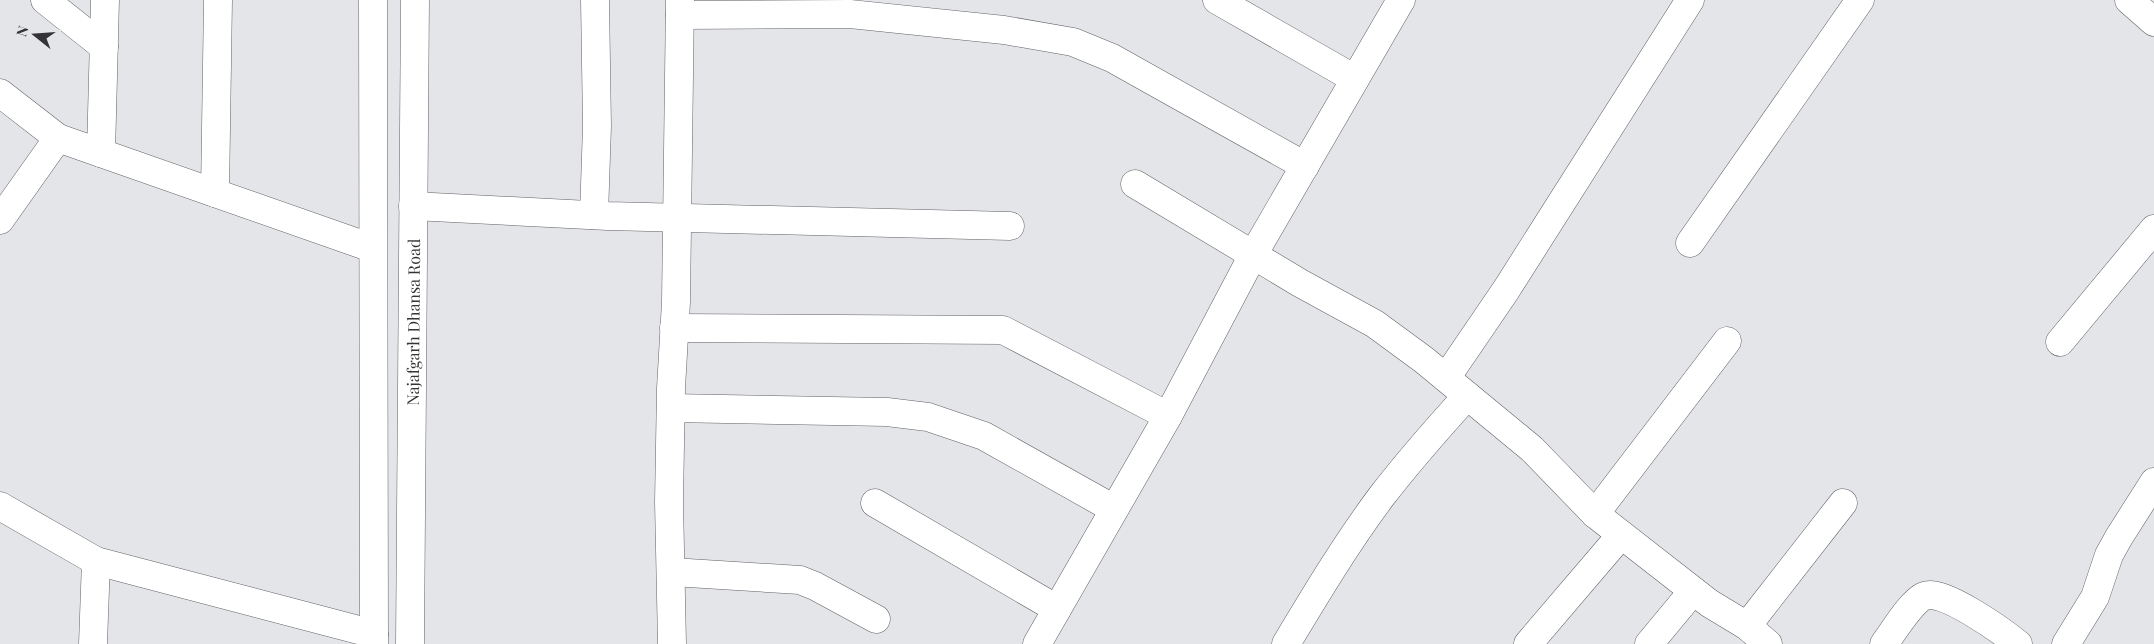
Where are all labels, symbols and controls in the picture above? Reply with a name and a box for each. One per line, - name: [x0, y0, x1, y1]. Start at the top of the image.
- north arrow: [10, 10, 60, 60]
- text: N: [12, 23, 33, 39]
- street label: Najafgarh Dhansa Road: [401, 239, 424, 405]

